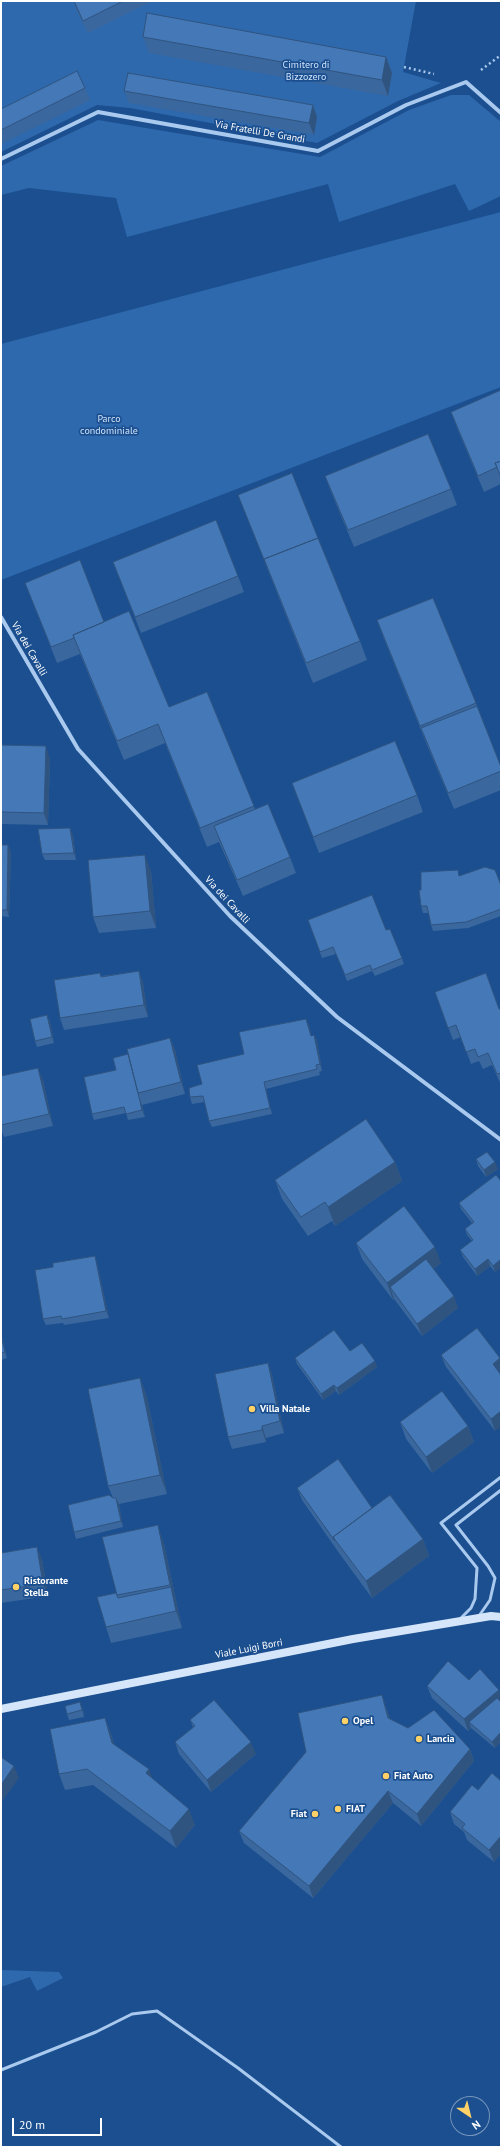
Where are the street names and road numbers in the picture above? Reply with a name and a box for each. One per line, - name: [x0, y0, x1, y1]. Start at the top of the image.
- street label: Via Fratelli De Grandi: [214, 118, 306, 146]
- street label: Via dei Cavalli: [9, 620, 49, 678]
- street label: Via dei Cavalli: [202, 874, 252, 926]
- street label: Viale Luigi Borri: [214, 1637, 284, 1661]

